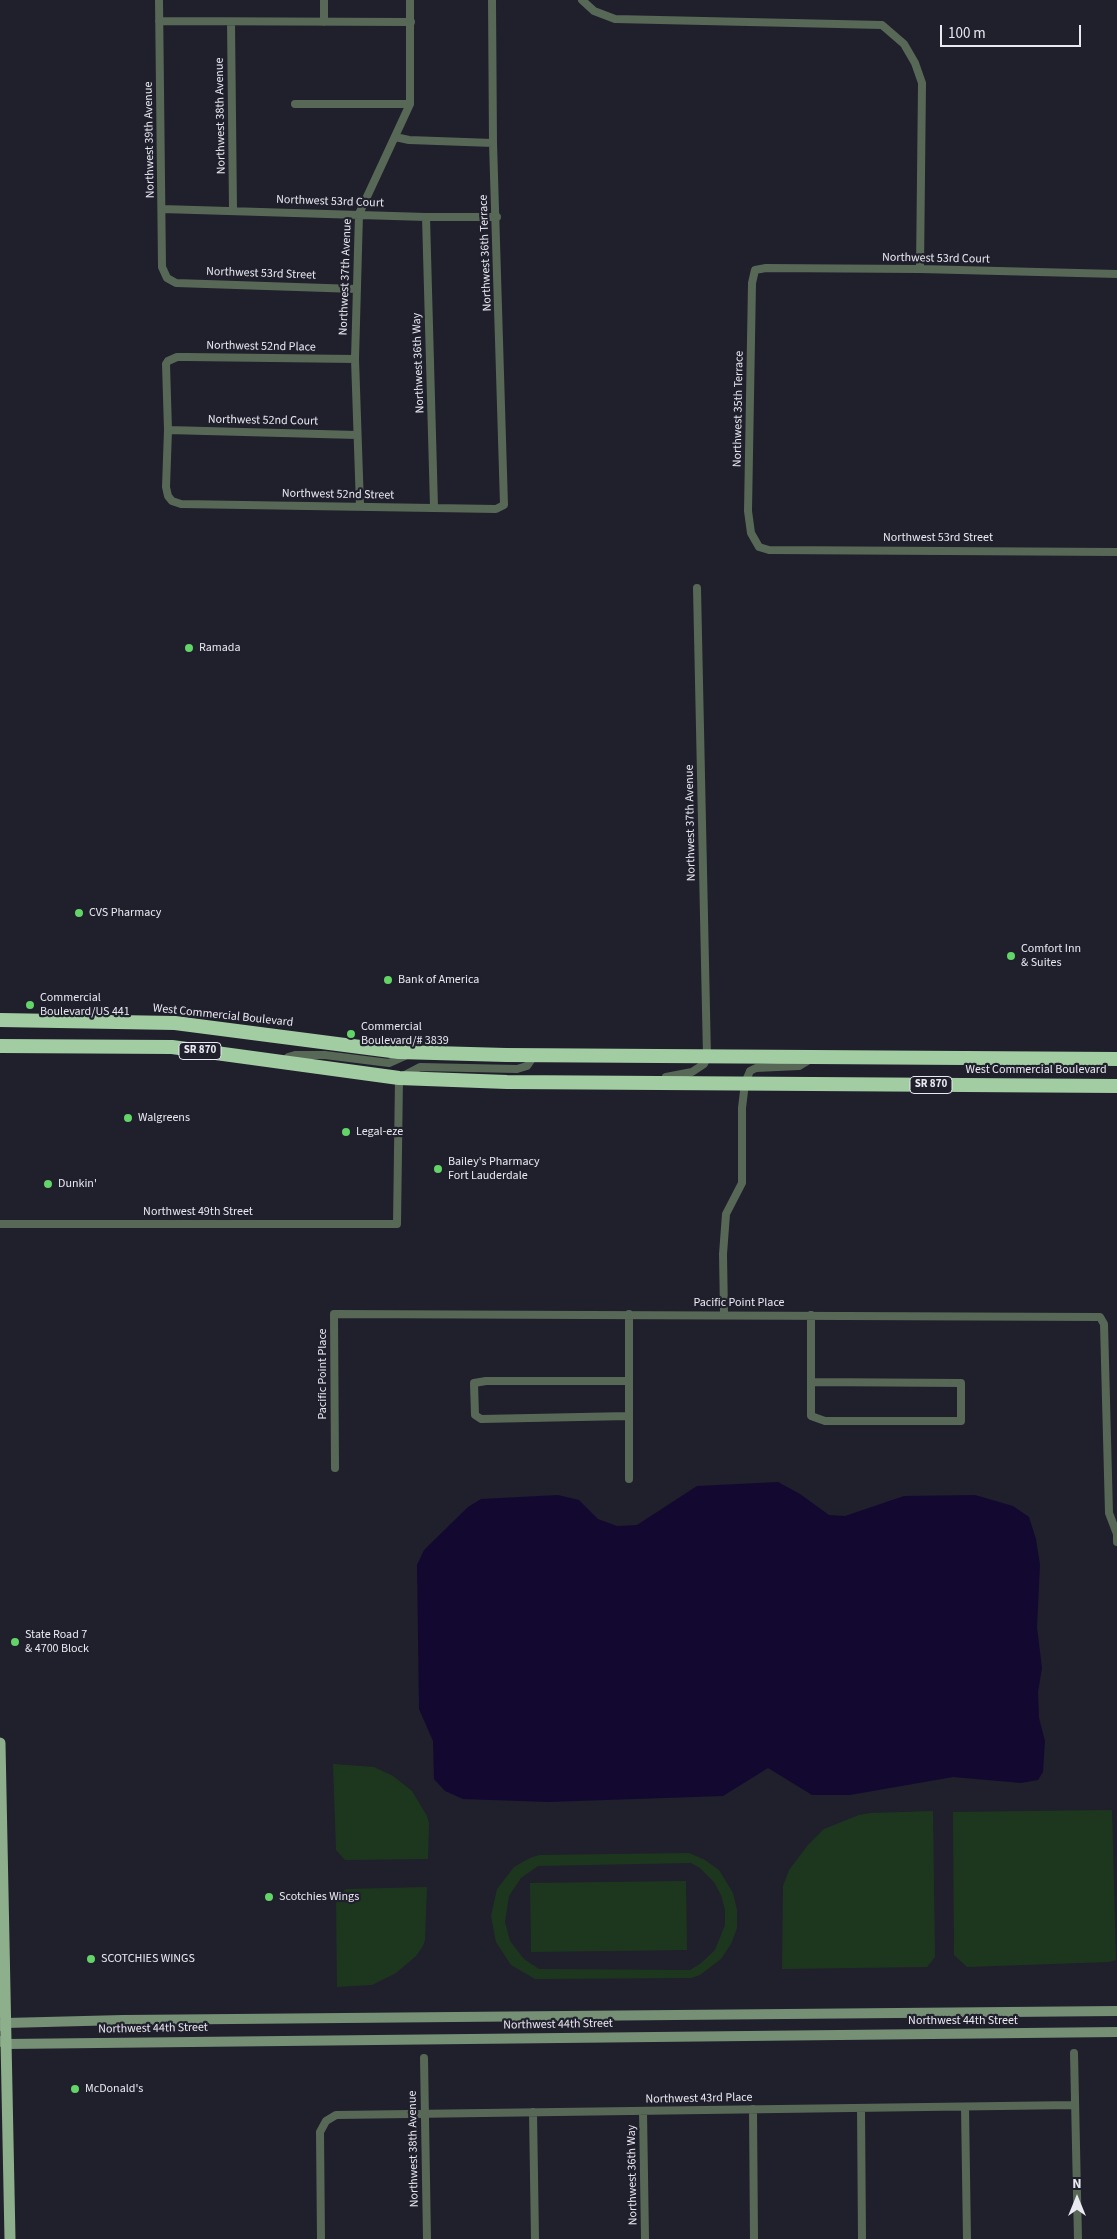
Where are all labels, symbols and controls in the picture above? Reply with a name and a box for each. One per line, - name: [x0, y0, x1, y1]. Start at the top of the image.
- scale bar: [942, 15, 1083, 47]
- text: 100 m: [948, 23, 986, 44]
- street label: Northwest 38th Avenue: [213, 58, 229, 174]
- street label: Northwest 39th Avenue: [142, 82, 158, 198]
- street label: Northwest 53rd Court: [276, 193, 384, 211]
- street label: Northwest 36th Terrace: [477, 195, 495, 311]
- street label: Northwest 37th Avenue: [337, 218, 355, 336]
- street label: Northwest 53rd Court: [882, 251, 990, 267]
- street label: Northwest 53rd Street: [206, 265, 316, 283]
- street label: Northwest 36th Way: [410, 312, 428, 414]
- street label: Northwest 52nd Place: [206, 339, 316, 355]
- street label: Northwest 35th Terrace: [731, 351, 747, 467]
- street label: Northwest 52nd Court: [208, 413, 318, 429]
- street label: Northwest 52nd Street: [282, 487, 394, 503]
- street label: Northwest 53rd Street: [883, 531, 993, 545]
- place label: Ramada: [199, 641, 241, 655]
- marker: Ramada: [183, 642, 195, 654]
- street label: Northwest 37th Avenue: [683, 765, 699, 881]
- place label: CVS Pharmacy: [89, 906, 161, 920]
- marker: CVS Pharmacy: [73, 907, 85, 919]
- place label: Comfort Inn & Suites: [1021, 942, 1081, 970]
- marker: Comfort Inn & Suites: [1005, 950, 1017, 962]
- place label: Bank of America: [398, 973, 479, 987]
- marker: Bank of America: [382, 974, 394, 986]
- place label: Commercial Boulevard/US 441: [40, 991, 130, 1019]
- marker: Commercial Boulevard/US 441: [24, 999, 36, 1011]
- street label: West Commercial Boulevard: [152, 1001, 294, 1031]
- place label: Commercial Boulevard/# 3839: [361, 1020, 449, 1048]
- marker: Commercial Boulevard/# 3839: [345, 1028, 357, 1040]
- road number: SR 870: [179, 1042, 221, 1060]
- street label: West Commercial Boulevard: [965, 1063, 1107, 1077]
- road number: SR 870: [910, 1076, 952, 1094]
- place label: Walgreens: [138, 1111, 190, 1125]
- marker: Walgreens: [122, 1112, 134, 1124]
- place label: Legal-eze: [356, 1125, 403, 1139]
- marker: Legal-eze: [340, 1126, 352, 1138]
- place label: Bailey's Pharmacy Fort Lauderdale: [448, 1155, 540, 1183]
- marker: Bailey's Pharmacy Fort Lauderdale: [432, 1163, 444, 1175]
- place label: Dunkin': [58, 1177, 97, 1191]
- marker: Dunkin': [42, 1178, 54, 1190]
- street label: Northwest 49th Street: [143, 1205, 253, 1219]
- street label: Pacific Point Place: [693, 1296, 785, 1310]
- street label: Pacific Point Place: [316, 1328, 330, 1420]
- place label: State Road 7 & 4700 Block: [25, 1628, 89, 1656]
- marker: State Road 7 & 4700 Block: [9, 1636, 21, 1648]
- place label: Scotchies Wings: [279, 1890, 359, 1904]
- marker: Scotchies Wings: [263, 1891, 275, 1903]
- place label: SCOTCHIES WINGS: [101, 1952, 195, 1966]
- marker: SCOTCHIES WINGS: [85, 1953, 97, 1965]
- street label: Northwest 44th Street: [908, 2014, 1018, 2028]
- street label: Northwest 44th Street: [503, 2017, 613, 2033]
- street label: Northwest 44th Street: [98, 2021, 208, 2037]
- place label: McDonald's: [85, 2082, 143, 2096]
- marker: McDonald's: [69, 2083, 81, 2095]
- street label: Northwest 38th Avenue: [406, 2091, 422, 2207]
- street label: Northwest 43rd Place: [645, 2091, 753, 2107]
- street label: Northwest 36th Way: [625, 2125, 641, 2225]
- north arrow: [1052, 2174, 1102, 2224]
- text: N: [1072, 2174, 1082, 2194]

